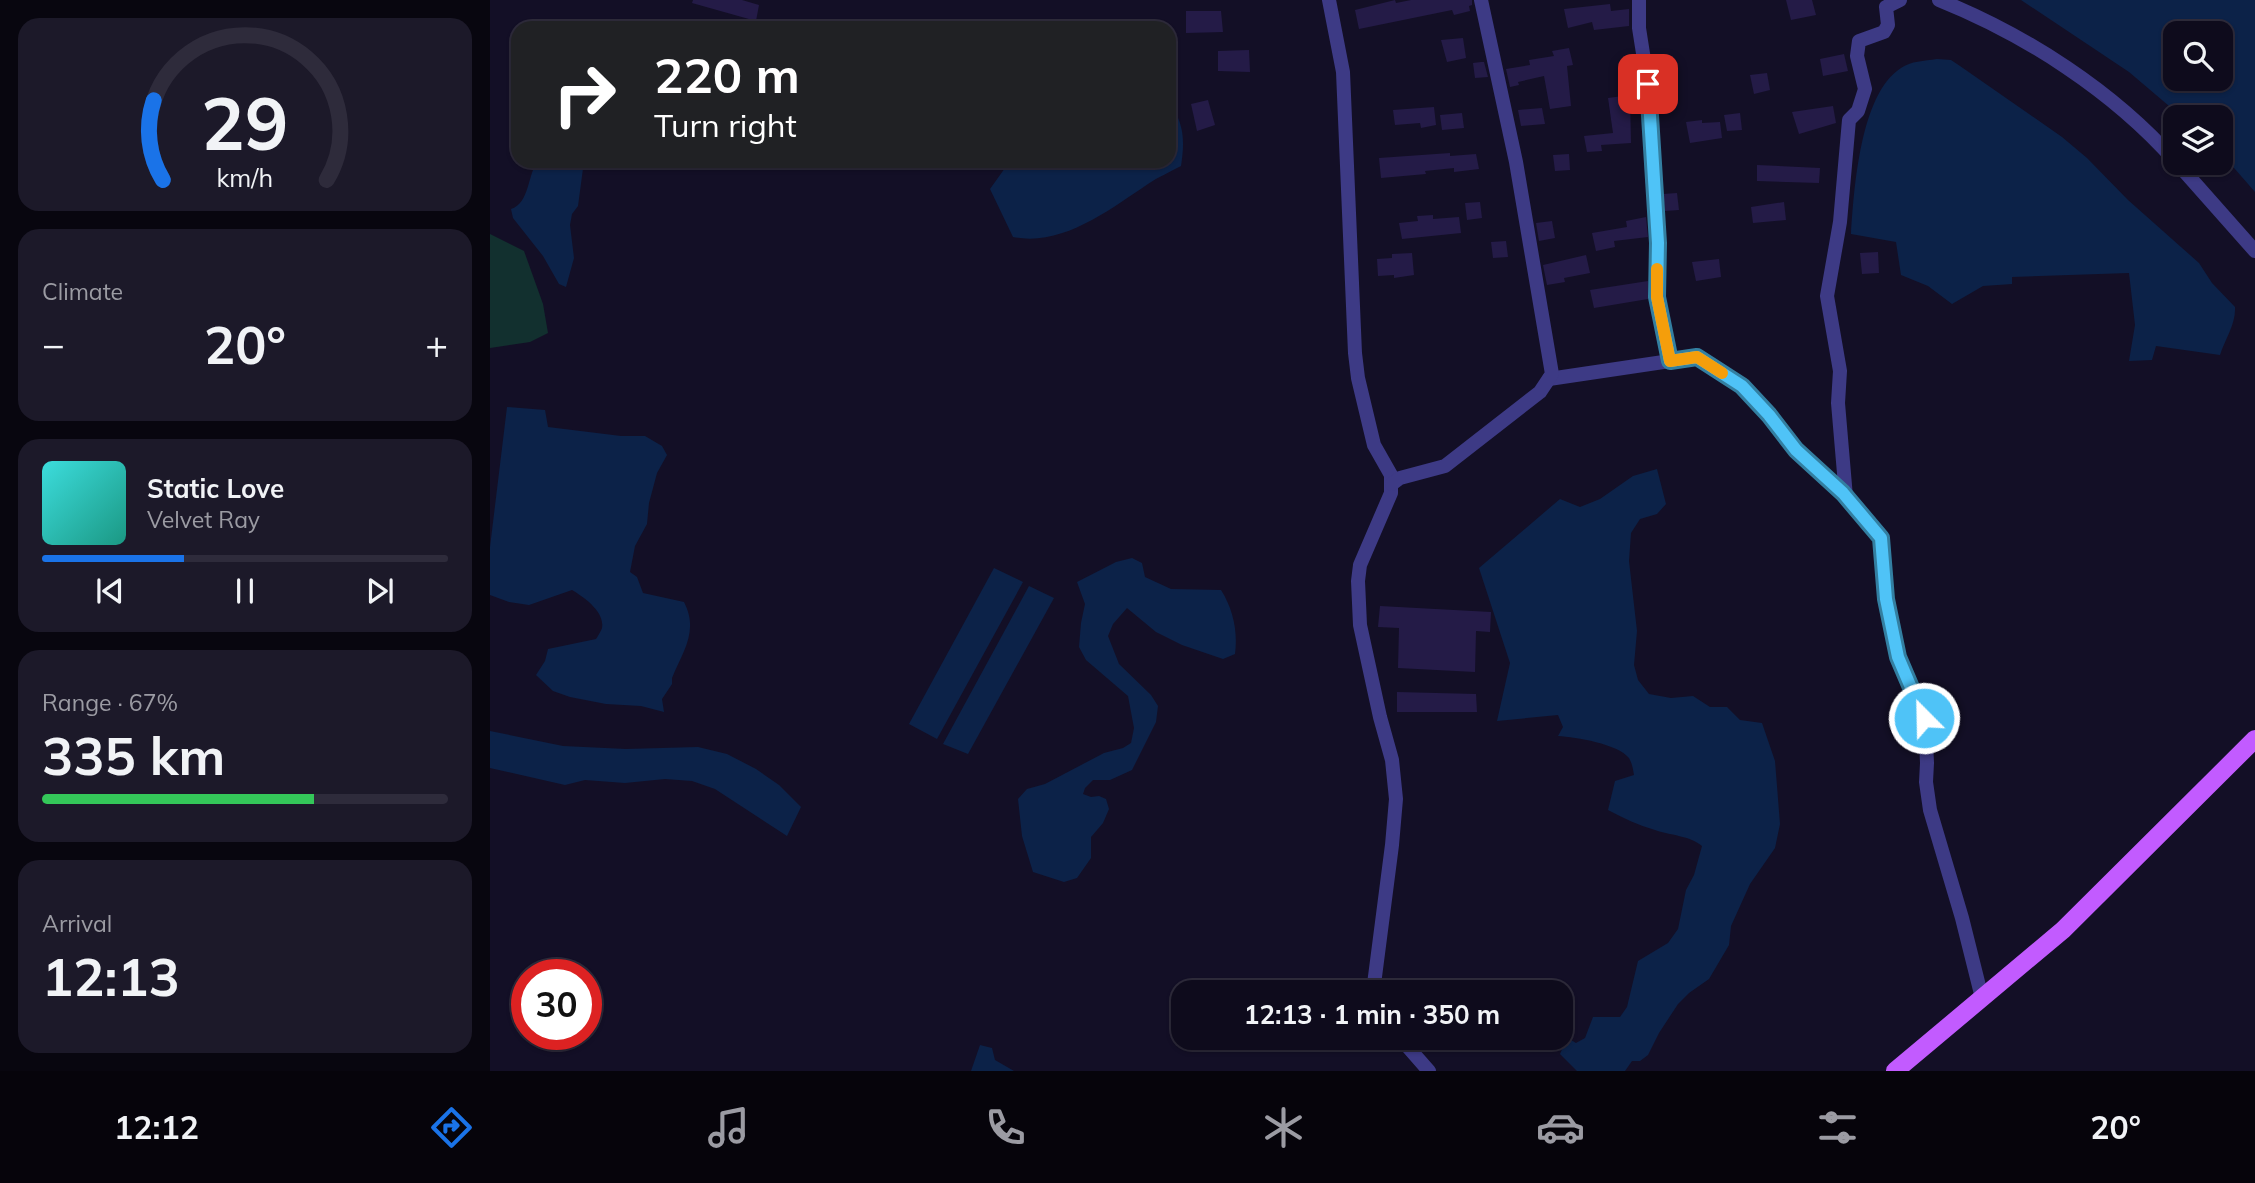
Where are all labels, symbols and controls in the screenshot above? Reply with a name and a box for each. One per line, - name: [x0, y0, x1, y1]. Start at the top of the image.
- map controls: [2163, 21, 2233, 175]
- button: search: [2163, 21, 2233, 91]
- text: 220 m: [654, 44, 800, 105]
- icon: right: [539, 49, 630, 140]
- pin: [1618, 54, 1678, 114]
- icon: arrive: [1629, 65, 1667, 103]
- text: 29: [201, 78, 289, 169]
- text: Turn right: [654, 105, 797, 145]
- button: layers: [2163, 105, 2233, 175]
- text: km/h: [217, 162, 273, 193]
- text: Climate: [42, 277, 123, 306]
- text: 20°: [204, 312, 286, 377]
- text: −: [42, 320, 65, 368]
- text: +: [425, 320, 448, 368]
- text: Static Love: [147, 472, 284, 505]
- text: Velvet Ray: [147, 505, 260, 534]
- icon: previous: [91, 572, 129, 610]
- icon: pause: [226, 572, 264, 610]
- icon: next: [361, 572, 399, 610]
- position arrow: [1887, 681, 1961, 755]
- text: Range · 67%: [42, 688, 178, 717]
- text: 335 km: [42, 723, 225, 788]
- text: Arrival: [42, 909, 112, 938]
- text: 12:13: [42, 944, 180, 1009]
- speed limit sign: 30: [511, 959, 602, 1050]
- text: 12:13 · 1 min · 350 m: [1244, 998, 1500, 1031]
- icon: directions: [427, 1103, 476, 1152]
- icon: music: [704, 1103, 753, 1152]
- icon: phone: [981, 1103, 1030, 1152]
- icon: climate: [1259, 1103, 1308, 1152]
- icon: car: [1536, 1103, 1585, 1152]
- icon: filters: [1813, 1103, 1862, 1152]
- text: 12:12: [114, 1107, 199, 1147]
- text: 20°: [2090, 1107, 2141, 1147]

